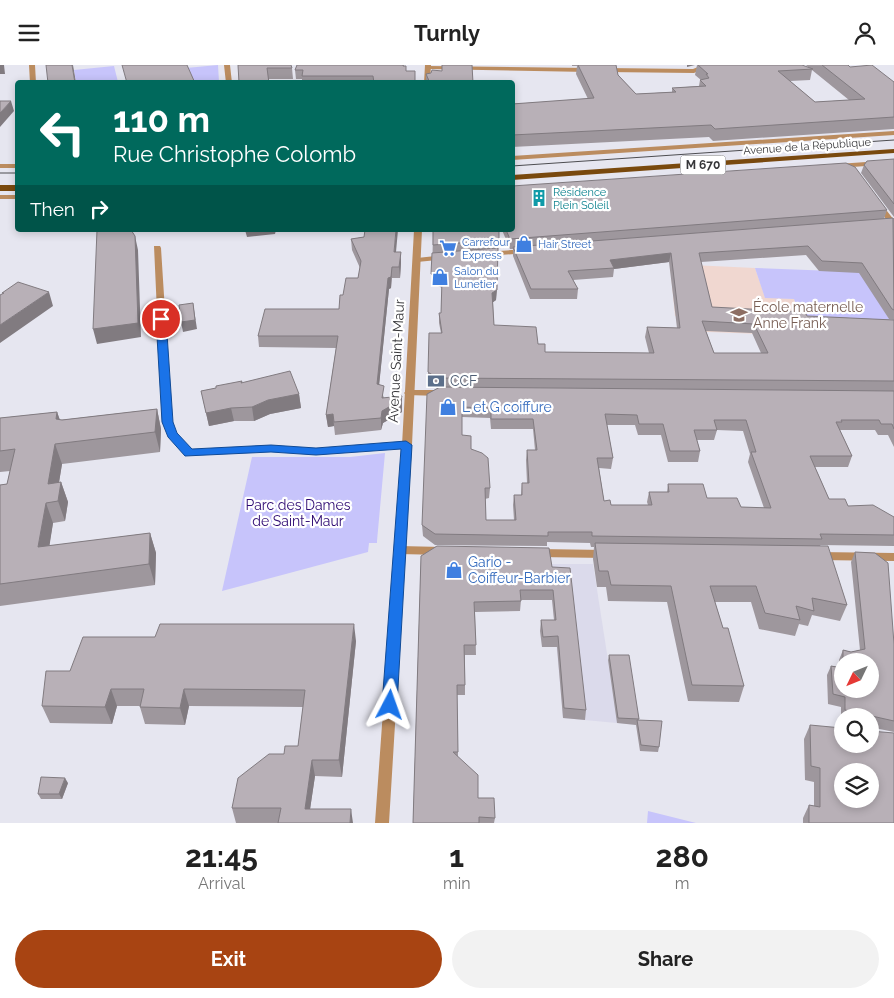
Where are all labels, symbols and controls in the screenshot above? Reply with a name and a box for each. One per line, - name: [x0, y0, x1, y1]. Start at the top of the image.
- icon: menu: [15, 19, 43, 47]
- icon: person: [851, 19, 879, 47]
- text: Turnly: [414, 20, 480, 46]
- text: 110 m: [113, 99, 210, 140]
- icon: left: [30, 100, 95, 165]
- street label: Avenue de la République: [743, 136, 872, 157]
- text: Rue Christophe Colomb: [113, 141, 356, 167]
- road number: M 670: [680, 155, 726, 175]
- place label: Résidence Plein Soleil: [553, 186, 609, 212]
- building icon: Résidence Plein Soleil: [529, 188, 549, 208]
- icon: right: [85, 195, 113, 223]
- text: Then: [30, 198, 75, 220]
- shop icon: Hair Street: [514, 234, 534, 254]
- place label: Carrefour Express: [462, 236, 510, 262]
- supermarket icon: Carrefour Express: [438, 238, 458, 258]
- place label: Hair Street: [538, 238, 592, 251]
- place label: Salon du Lunetier: [454, 265, 499, 291]
- shop icon: Salon du Lunetier: [430, 267, 450, 287]
- pin: [140, 298, 182, 340]
- place label: École maternelle Anne Frank: [753, 298, 863, 331]
- street label: Avenue Saint-Maur: [385, 299, 407, 423]
- icon: arrive: [147, 305, 175, 333]
- school or university icon: École maternelle Anne Frank: [729, 305, 749, 325]
- bank icon: CCF: [426, 371, 446, 391]
- place label: CCF: [450, 373, 477, 389]
- shop icon: L et G coiffure: [438, 397, 458, 417]
- place label: L et G coiffure: [462, 399, 552, 415]
- park label: Parc des Dames de Saint-Maur: [246, 497, 351, 529]
- place label: Gario - Coiffeur-Barbier: [468, 554, 571, 586]
- shop icon: Gario - Coiffeur-Barbier: [444, 560, 464, 580]
- north arrow: [834, 653, 879, 697]
- map controls: [834, 653, 879, 808]
- position arrow: [363, 678, 415, 730]
- button: search: [834, 708, 879, 753]
- button: layers: [834, 763, 879, 808]
- text: 21:45: [185, 839, 258, 874]
- text: 1: [449, 839, 464, 874]
- text: 280: [655, 839, 709, 874]
- text: Arrival: [198, 874, 245, 893]
- text: min: [443, 874, 470, 893]
- text: m: [675, 874, 690, 893]
- button: Exit: [15, 930, 442, 988]
- button: Share: [452, 930, 879, 988]

